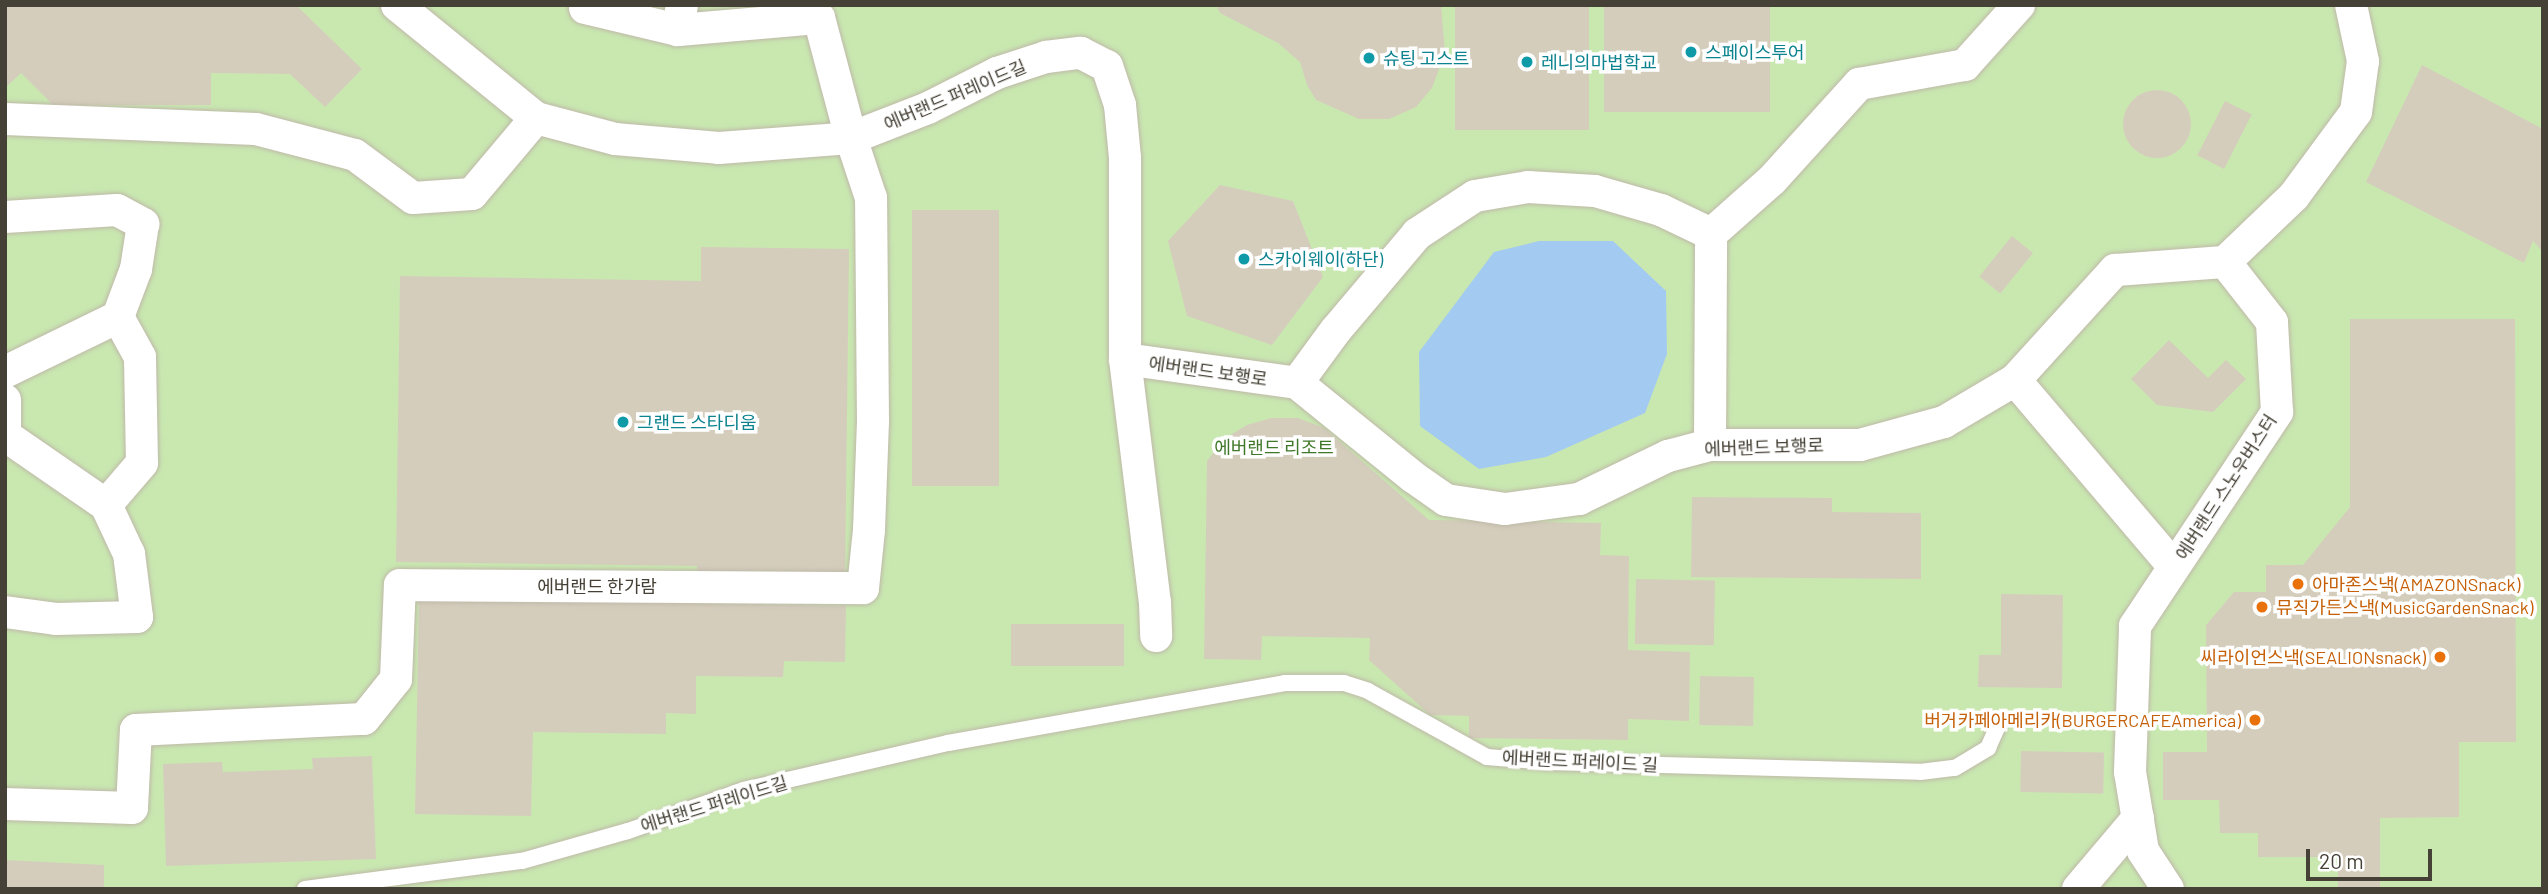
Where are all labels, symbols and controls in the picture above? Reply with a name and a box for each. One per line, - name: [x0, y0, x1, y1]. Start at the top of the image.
- place label: 스페이스투어: [1705, 41, 1804, 63]
- marker: 스페이스투어: [1683, 44, 1699, 60]
- place label: 슈팅 고스트: [1383, 47, 1469, 69]
- marker: 슈팅 고스트: [1361, 50, 1377, 66]
- place label: 레니의마법학교: [1541, 51, 1657, 73]
- marker: 레니의마법학교: [1519, 54, 1535, 70]
- street label: 에버랜드 퍼레이드길: [881, 55, 1029, 135]
- place label: 스카이웨이(하단): [1258, 248, 1383, 270]
- marker: 스카이웨이(하단): [1236, 251, 1252, 267]
- street label: 에버랜드 보행로: [1147, 352, 1269, 390]
- street label: 에버랜드 스노우버스터: [2171, 410, 2281, 564]
- place label: 그랜드 스타디움: [637, 411, 757, 433]
- marker: 그랜드 스타디움: [615, 414, 631, 430]
- street label: 에버랜드 보행로: [1704, 434, 1824, 460]
- park label: 에버랜드 리조트: [1214, 436, 1334, 458]
- place label: 아마존스낵(AMAZONSnack): [2312, 573, 2520, 595]
- street label: 에버랜드 한가람: [537, 575, 657, 597]
- marker: 아마존스낵(AMAZONSnack): [2290, 576, 2306, 592]
- place label: 뮤직가든스낵(MusicGardenSnack): [2276, 596, 2533, 618]
- marker: 뮤직가든스낵(MusicGardenSnack): [2254, 599, 2270, 615]
- place label: 씨라이언스낵(SEALIONsnack): [2201, 646, 2426, 668]
- marker: 씨라이언스낵(SEALIONsnack): [2432, 649, 2448, 665]
- place label: 버거카페아메리카(BURGERCAFEAmerica): [1924, 709, 2241, 731]
- marker: 버거카페아메리카(BURGERCAFEAmerica): [2247, 712, 2263, 728]
- street label: 에버랜드 퍼레이드 길: [1501, 746, 1659, 776]
- street label: 에버랜드 퍼레이드길: [638, 771, 790, 837]
- scale bar: [2310, 834, 2436, 878]
- text: 20 m: [2319, 848, 2364, 873]

